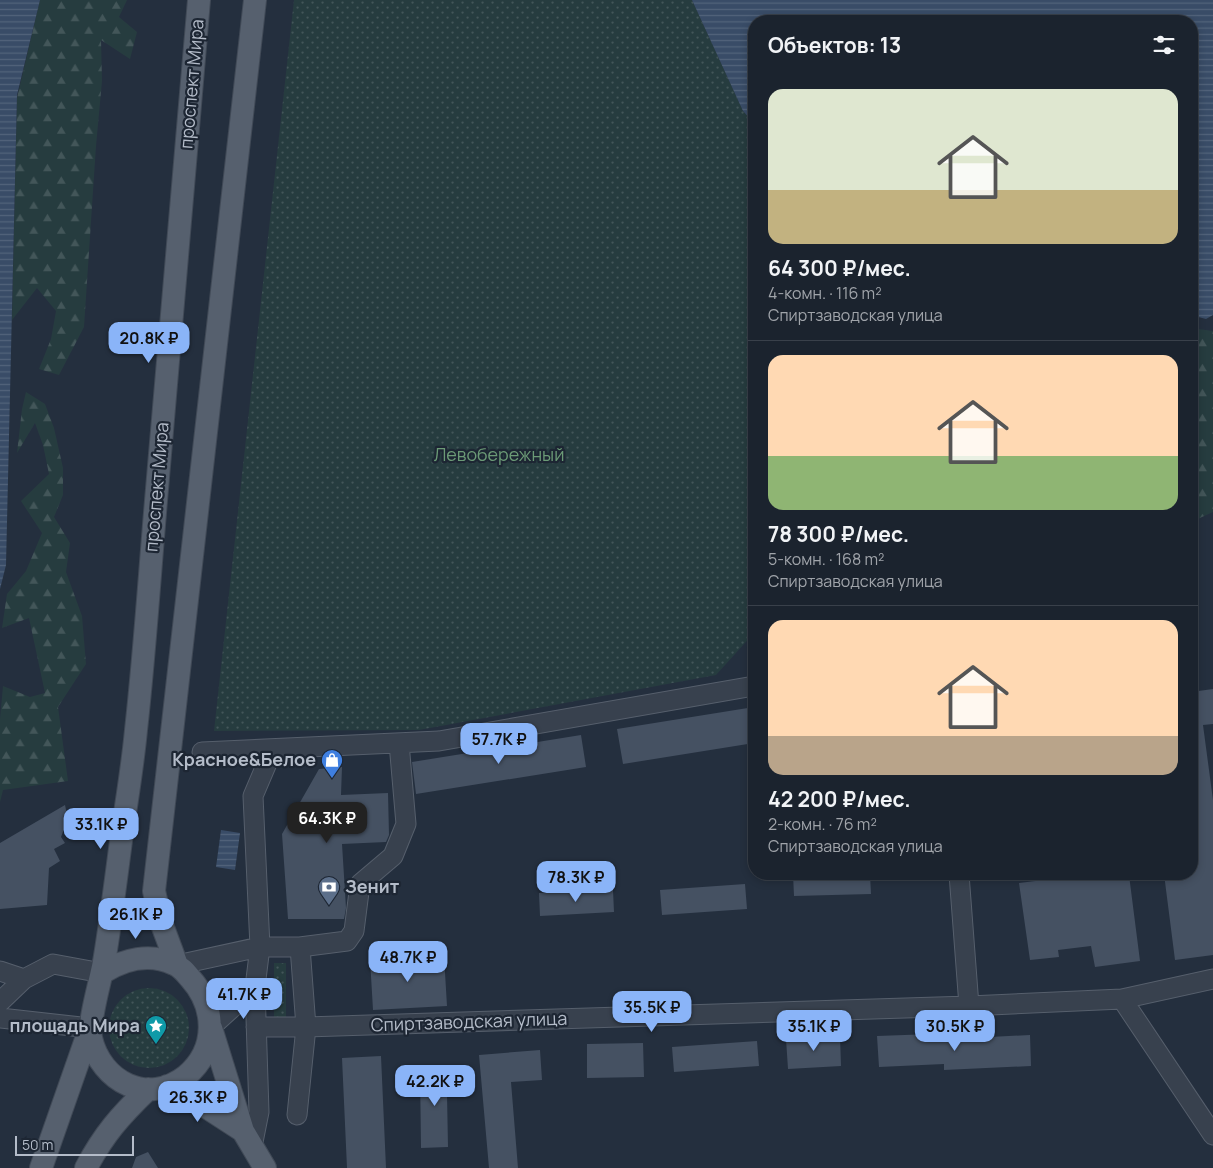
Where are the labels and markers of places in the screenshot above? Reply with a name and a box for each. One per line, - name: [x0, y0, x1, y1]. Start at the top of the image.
- pin: 20.8K ₽: [103, 322, 195, 364]
- pin: 57.7K ₽: [453, 722, 545, 765]
- place label: Красное&Белое: [172, 747, 316, 771]
- shop icon: Красное&Белое: [320, 748, 344, 779]
- pin: 64.3K ₽: [281, 802, 373, 844]
- pin: 33.1K ₽: [55, 808, 147, 850]
- pin: 78.3K ₽: [530, 860, 622, 903]
- place label: Зенит: [345, 874, 400, 898]
- bank icon: Зенит: [317, 875, 341, 906]
- pin: 26.1K ₽: [90, 898, 182, 940]
- pin: 48.7K ₽: [362, 940, 454, 983]
- pin: 41.7K ₽: [198, 978, 290, 1020]
- pin: 35.5K ₽: [606, 990, 698, 1033]
- pin: 35.1K ₽: [768, 1010, 860, 1052]
- pin: 30.5K ₽: [909, 1010, 1001, 1052]
- place label: площадь Мира: [10, 1013, 140, 1037]
- place icon: площадь Мира: [144, 1014, 168, 1045]
- pin: 42.2K ₽: [389, 1064, 481, 1107]
- pin: 26.3K ₽: [152, 1080, 244, 1123]

